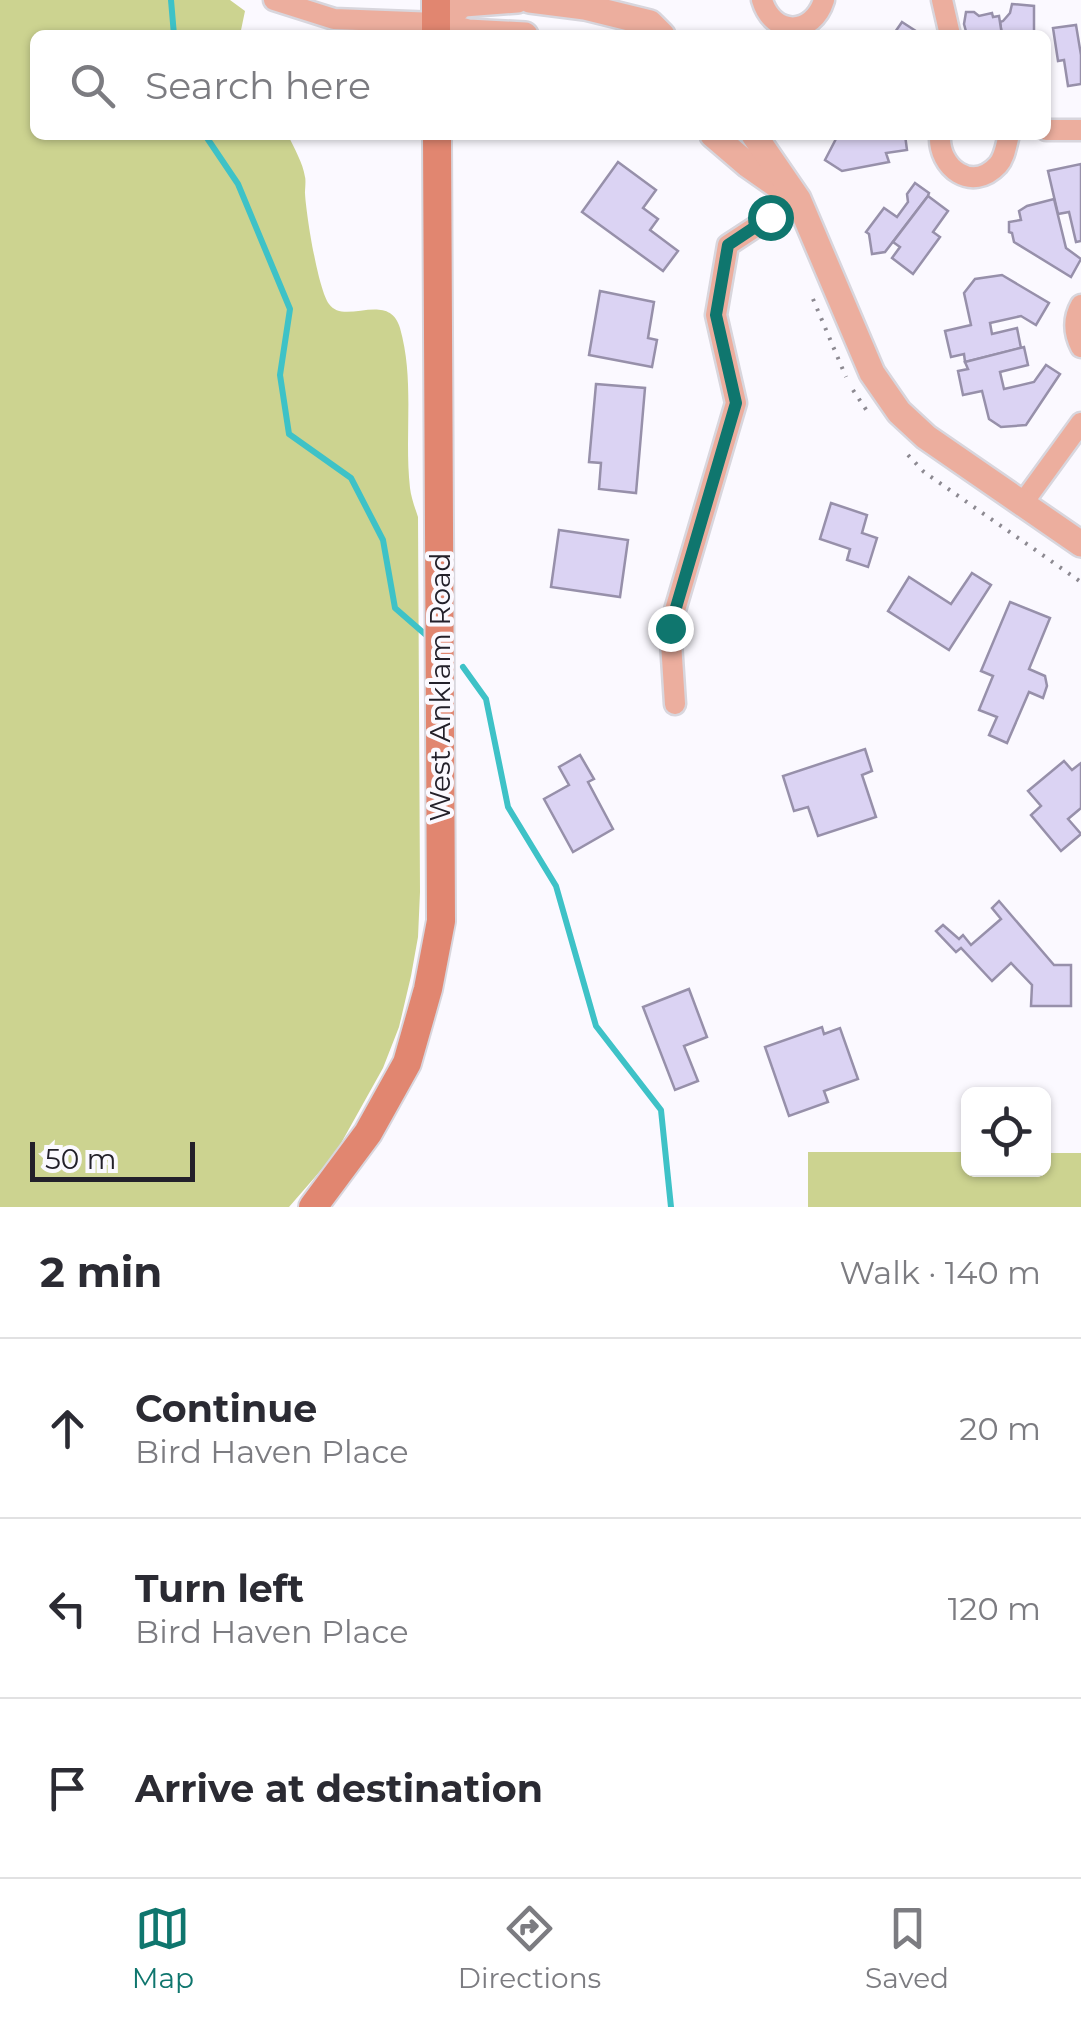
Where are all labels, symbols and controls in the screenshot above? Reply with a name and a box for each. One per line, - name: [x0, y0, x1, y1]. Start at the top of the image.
- search box: [30, 30, 1051, 140]
- icon: search: [65, 58, 120, 113]
- text: Search here: [145, 62, 371, 109]
- route start: [748, 195, 794, 241]
- street label: West Anklam Road: [423, 553, 457, 821]
- route end: [648, 606, 694, 652]
- map controls: [961, 1087, 1051, 1177]
- button: locate: [961, 1087, 1051, 1177]
- scale bar: [30, 1137, 195, 1182]
- text: 50 m: [45, 1142, 116, 1176]
- text: 2 min: [40, 1246, 162, 1298]
- text: Walk · 140 m: [840, 1253, 1041, 1292]
- text: Continue: [135, 1385, 317, 1432]
- icon: ahead: [40, 1401, 95, 1456]
- text: 20 m: [959, 1409, 1041, 1448]
- text: Bird Haven Place: [135, 1432, 409, 1471]
- text: Turn left: [135, 1565, 304, 1612]
- icon: left: [40, 1581, 95, 1636]
- text: 120 m: [948, 1589, 1041, 1628]
- text: Bird Haven Place: [135, 1612, 409, 1651]
- icon: arrive: [40, 1761, 95, 1816]
- text: Arrive at destination: [135, 1765, 543, 1812]
- tab: Map: [132, 1901, 194, 1995]
- tab: Directions: [458, 1901, 601, 1995]
- tab: Saved: [865, 1901, 949, 1995]

